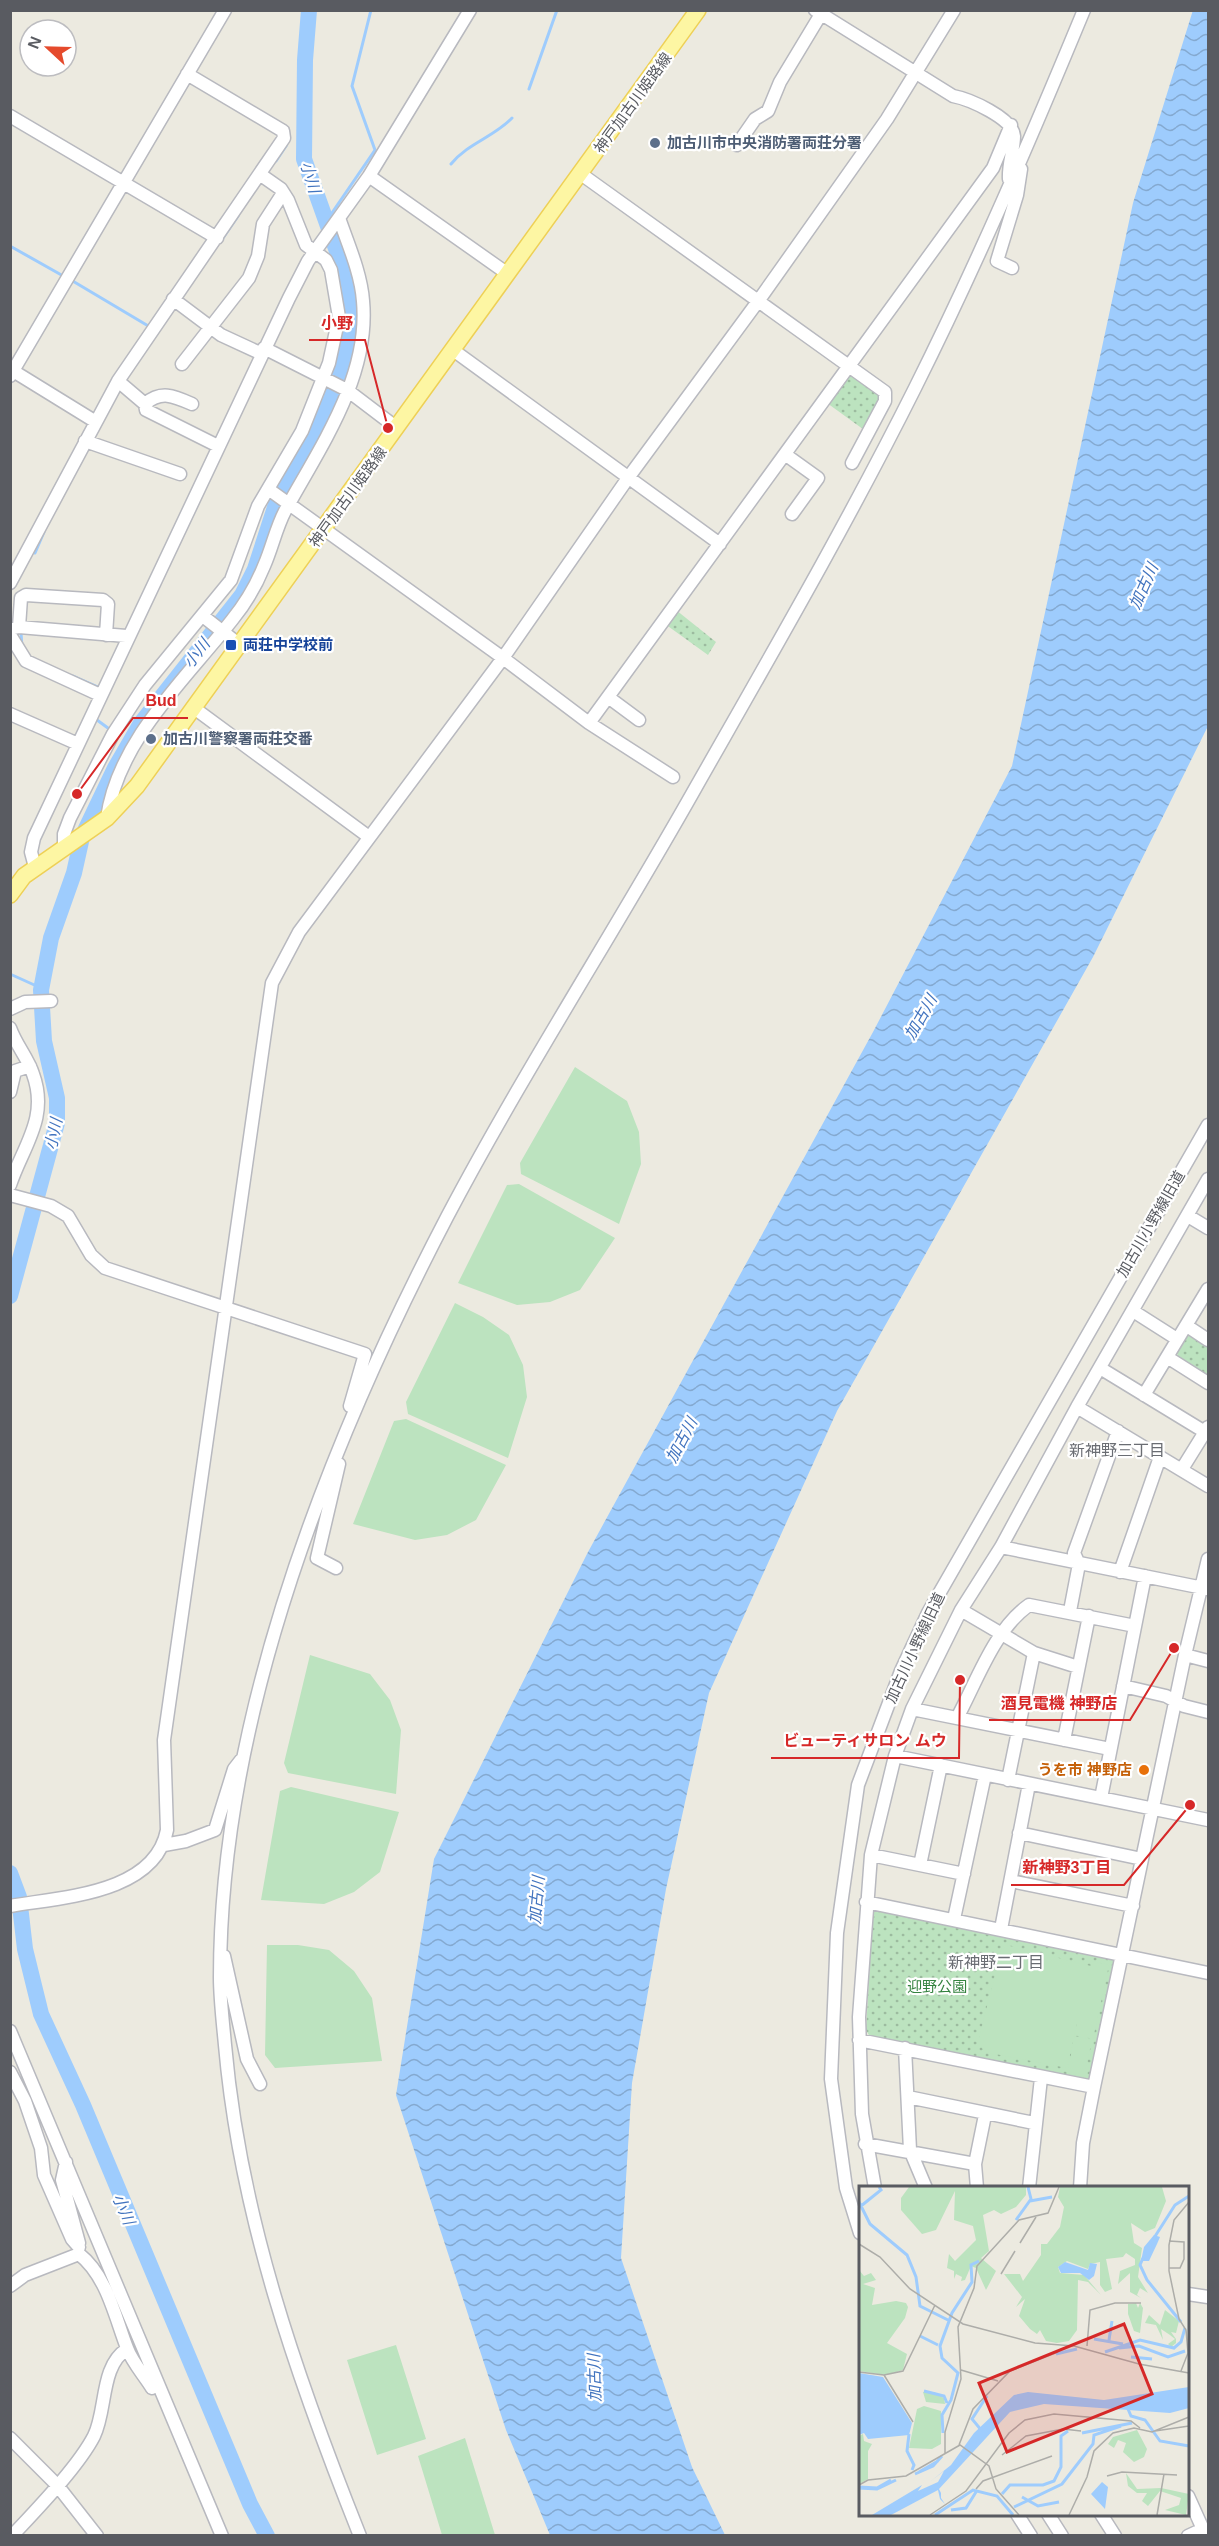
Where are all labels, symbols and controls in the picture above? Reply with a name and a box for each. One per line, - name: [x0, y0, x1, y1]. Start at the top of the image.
- north arrow: [18, 18, 78, 78]
- text: N: [25, 34, 45, 51]
- street label: 神戸加古川姫路線: [590, 49, 675, 156]
- place label: 加古川市中央消防署両荘分署: [667, 134, 862, 151]
- marker: 加古川市中央消防署両荘分署: [648, 136, 662, 150]
- water label: 小川: [298, 159, 324, 197]
- callout: 小野: [309, 306, 365, 340]
- text: 小野: [321, 315, 353, 332]
- street label: 神戸加古川姫路線: [305, 443, 390, 550]
- water label: 加古川: [1126, 559, 1162, 612]
- water label: 小川: [180, 634, 214, 671]
- place label: 両荘中学校前: [243, 636, 333, 653]
- marker: 両荘中学校前: [224, 638, 238, 652]
- callout: Bud: [133, 684, 188, 718]
- text: Bud: [145, 692, 177, 709]
- place label: 加古川警察署両荘交番: [163, 730, 313, 747]
- marker: 加古川警察署両荘交番: [144, 732, 158, 746]
- water label: 加古川: [901, 990, 941, 1042]
- water label: 小川: [42, 1115, 65, 1151]
- street label: 加古川小野線旧道: [1113, 1168, 1188, 1280]
- water label: 加古川: [663, 1413, 701, 1465]
- district label: 新神野三丁目: [1069, 1442, 1165, 1459]
- street label: 加古川小野線旧道: [881, 1590, 948, 1706]
- callout: 酒見電機 神野店: [989, 1686, 1130, 1720]
- text: 酒見電機 神野店: [1001, 1694, 1117, 1712]
- callout: ビューティサロン ムウ: [771, 1724, 959, 1758]
- text: ビューティサロン ムウ: [783, 1732, 947, 1749]
- place label: うを市 神野店: [1038, 1761, 1132, 1778]
- marker: うを市 神野店: [1137, 1763, 1151, 1777]
- callout: 新神野3丁目: [1011, 1851, 1124, 1885]
- text: 新神野3丁目: [1023, 1858, 1111, 1876]
- water label: 加古川: [526, 1873, 547, 1925]
- district label: 新神野二丁目: [948, 1954, 1044, 1971]
- park label: 迎野公園: [907, 1978, 967, 1995]
- inset map: [859, 2186, 1189, 2516]
- water label: 小川: [109, 2191, 138, 2229]
- water label: 加古川: [585, 2352, 604, 2402]

